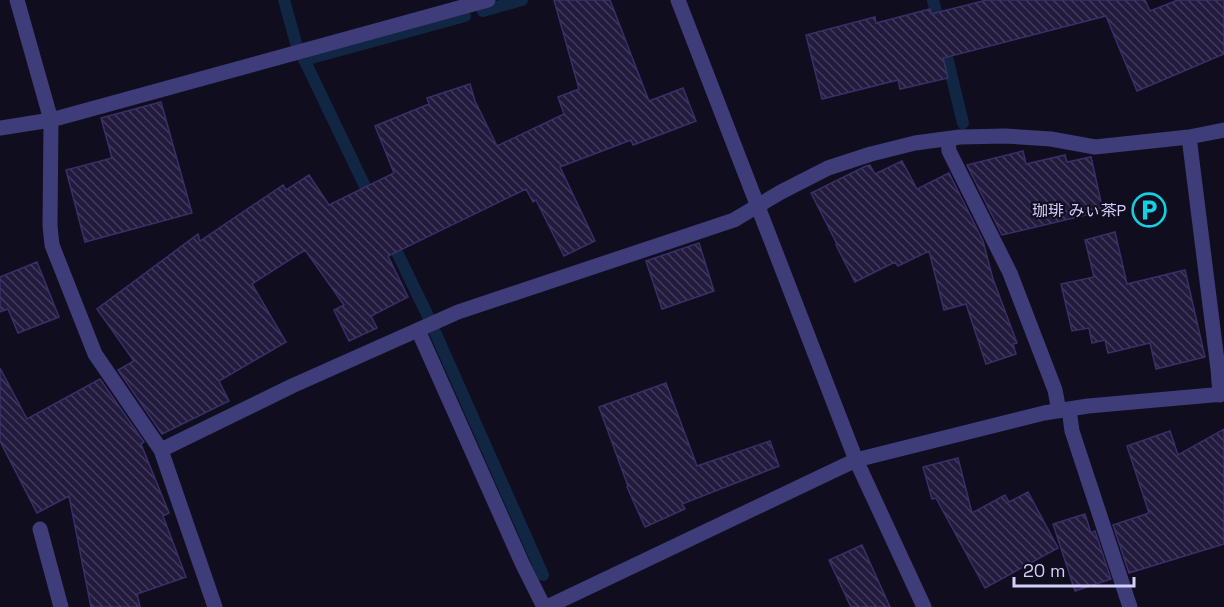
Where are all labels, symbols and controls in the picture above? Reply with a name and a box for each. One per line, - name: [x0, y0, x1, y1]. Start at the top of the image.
- parking icon: 珈琲 みぃ茶P: [1131, 192, 1167, 228]
- place label: 珈琲 みぃ茶P: [1032, 200, 1126, 221]
- scale bar: [1014, 550, 1134, 588]
- text: 20 m: [1023, 559, 1066, 582]

